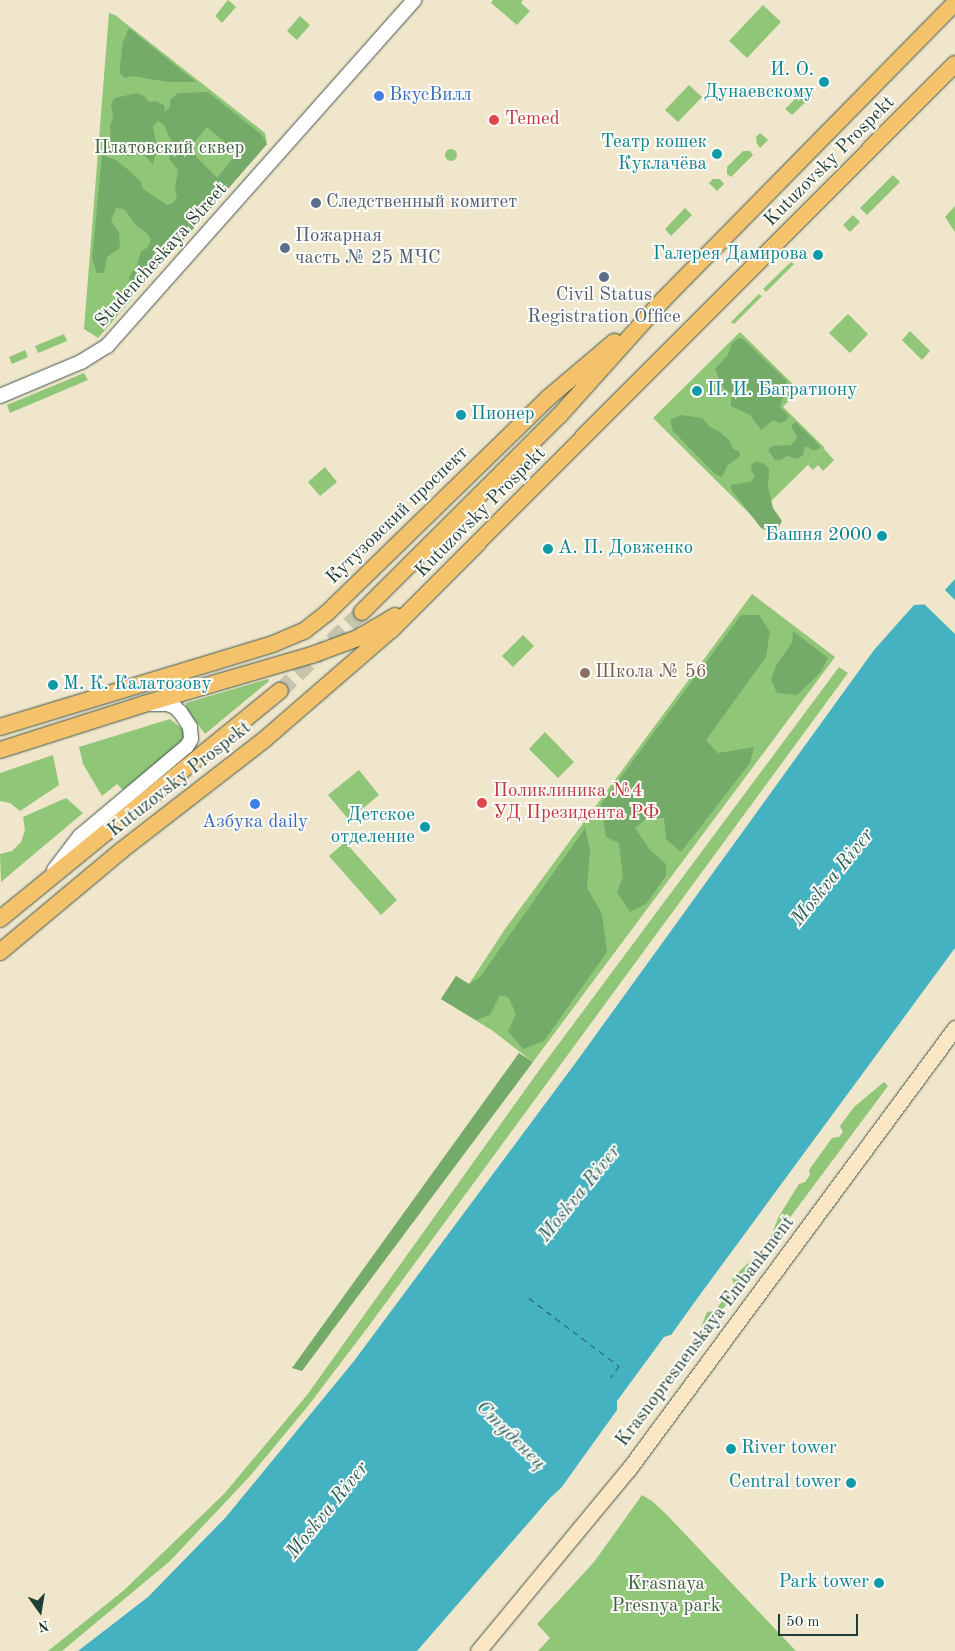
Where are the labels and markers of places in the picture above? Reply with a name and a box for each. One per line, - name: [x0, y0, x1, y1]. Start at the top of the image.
- place label: И. О. Дунаевскому: [704, 60, 814, 104]
- marker: И. О. Дунаевскому: [818, 76, 830, 88]
- place label: ВкусВилл: [389, 85, 472, 107]
- marker: ВкусВилл: [373, 90, 385, 102]
- place label: Temed: [505, 109, 560, 131]
- marker: Temed: [487, 113, 501, 127]
- place label: Театр кошек Куклачёва: [601, 132, 707, 176]
- marker: Театр кошек Куклачёва: [711, 148, 723, 160]
- place label: Следственный комитет: [326, 192, 517, 214]
- marker: Следственный комитет: [310, 197, 322, 209]
- place label: Пожарная часть № 25 МЧС: [295, 226, 441, 270]
- marker: Пожарная часть № 25 МЧС: [279, 242, 291, 254]
- place label: Галерея Дамирова: [653, 244, 808, 266]
- marker: Галерея Дамирова: [812, 249, 824, 261]
- marker: Civil Status Registration Office: [598, 271, 610, 283]
- place label: Civil Status Registration Office: [527, 285, 681, 329]
- place label: П. И. Багратиону: [707, 380, 857, 402]
- marker: П. И. Багратиону: [691, 385, 703, 397]
- place label: Пионер: [471, 404, 535, 426]
- marker: Пионер: [455, 409, 467, 421]
- place label: Башня 2000: [765, 525, 872, 547]
- marker: Башня 2000: [876, 530, 888, 542]
- place label: А. П. Довженко: [558, 538, 693, 560]
- marker: А. П. Довженко: [542, 543, 554, 555]
- place label: Школа № 56: [595, 662, 707, 684]
- marker: Школа № 56: [579, 667, 591, 679]
- place label: М. К. Калатозову: [63, 674, 211, 696]
- marker: М. К. Калатозову: [47, 679, 59, 691]
- place label: Поликлиника №4 УД Президента РФ: [493, 781, 659, 825]
- marker: Поликлиника №4 УД Президента РФ: [475, 796, 489, 810]
- marker: Азбука daily: [249, 798, 261, 810]
- place label: Детское отделение: [331, 805, 415, 849]
- place label: Азбука daily: [202, 812, 308, 834]
- marker: Детское отделение: [419, 821, 431, 833]
- place label: River tower: [741, 1438, 837, 1460]
- marker: River tower: [725, 1443, 737, 1455]
- place label: Central tower: [729, 1472, 841, 1494]
- marker: Central tower: [845, 1477, 857, 1489]
- place label: Park tower: [778, 1572, 869, 1594]
- marker: Park tower: [873, 1577, 885, 1589]

